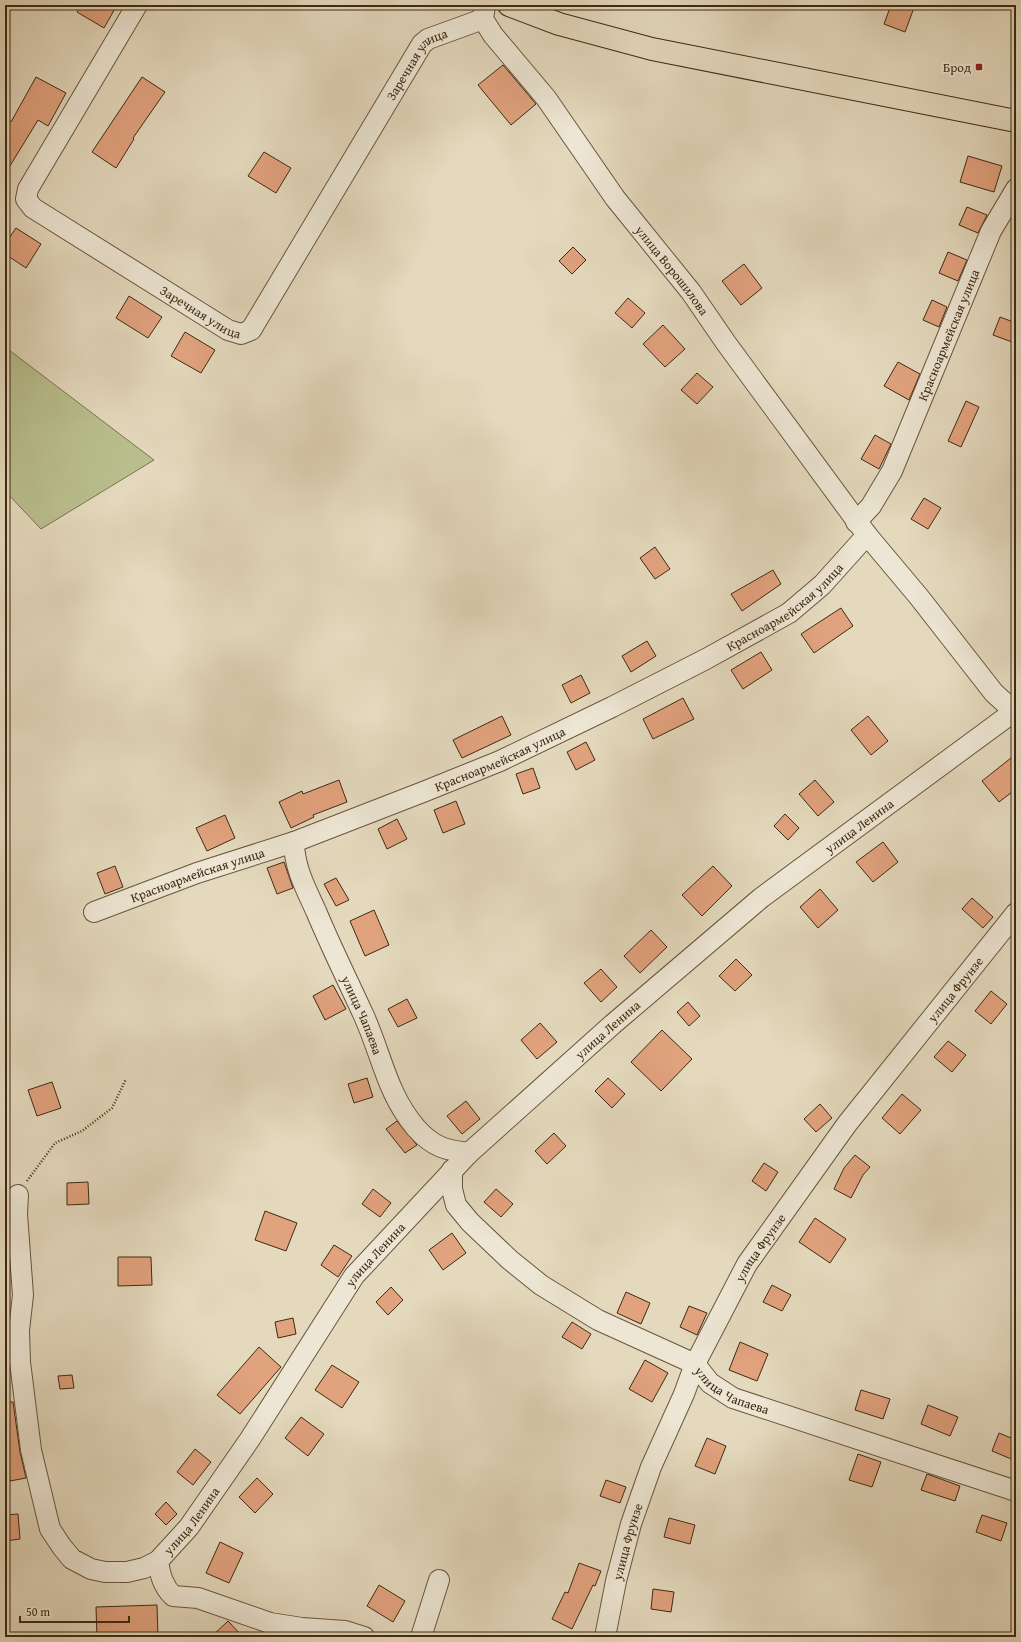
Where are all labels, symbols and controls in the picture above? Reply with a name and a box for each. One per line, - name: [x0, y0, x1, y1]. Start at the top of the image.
- street label: Заречная улица: [382, 24, 451, 104]
- place label: Брод: [943, 58, 971, 77]
- marker: Брод: [974, 62, 984, 72]
- street label: улица Ворошилова: [630, 221, 714, 320]
- street label: Красноармейская улица: [913, 266, 985, 404]
- street label: Заречная улица: [156, 281, 244, 344]
- street label: Красноармейская улица: [723, 558, 848, 656]
- street label: Красноармейская улица: [432, 722, 569, 796]
- street label: улица Ленина: [820, 794, 898, 858]
- street label: Красноармейская улица: [128, 843, 268, 907]
- street label: улица Фрунзе: [923, 953, 988, 1027]
- street label: улица Чапаева: [336, 972, 387, 1058]
- street label: улица Ленина: [570, 995, 645, 1064]
- street label: улица Фрунзе: [730, 1210, 790, 1286]
- street label: улица Ленина: [340, 1218, 410, 1291]
- street label: улица Чапаева: [690, 1361, 772, 1419]
- street label: улица Ленина: [159, 1483, 225, 1560]
- street label: улица Фрунзе: [607, 1501, 648, 1583]
- scale bar: [20, 1598, 129, 1624]
- text: 50 m: [26, 1603, 50, 1620]

